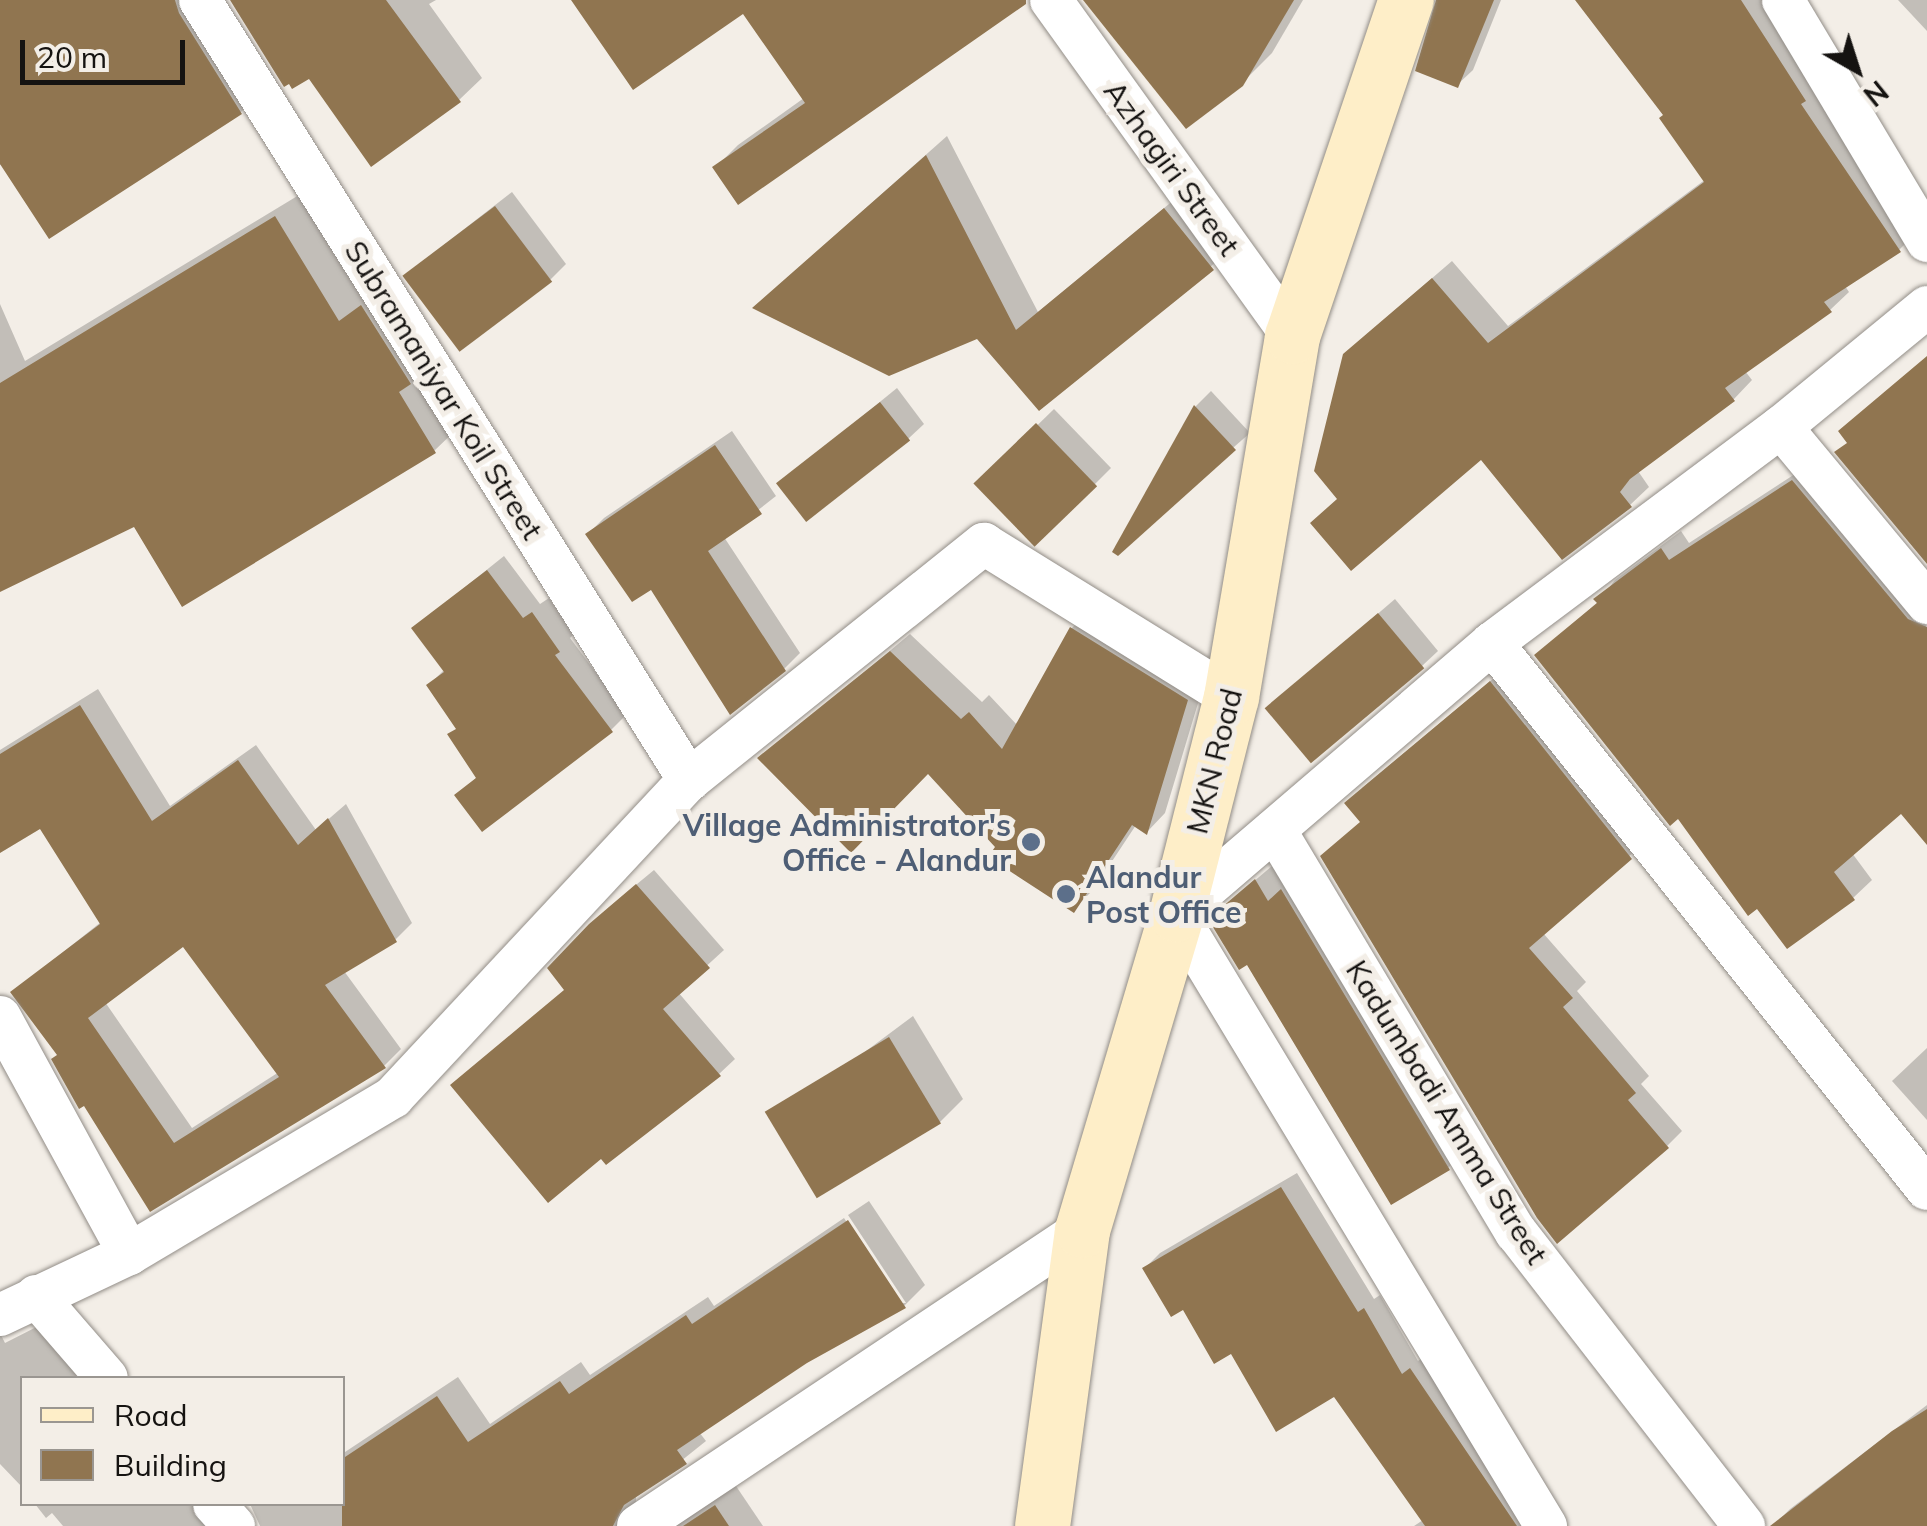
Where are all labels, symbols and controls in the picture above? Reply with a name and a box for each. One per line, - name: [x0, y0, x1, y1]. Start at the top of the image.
- scale bar: [25, 20, 190, 82]
- north arrow: [1807, 20, 1907, 120]
- text: 20 m: [37, 38, 107, 76]
- text: N: [1857, 73, 1895, 114]
- street label: Azhagiri Street: [1097, 74, 1247, 262]
- street label: Subramaniyar Koil Street: [337, 234, 551, 546]
- street label: MKN Road: [1179, 685, 1249, 837]
- place label: Village Administrator's Office - Alandur: [683, 807, 1011, 878]
- marker: Village Administrator's Office - Alandur: [1020, 831, 1042, 853]
- place label: Alandur Post Office: [1086, 859, 1241, 930]
- marker: Alandur Post Office: [1055, 883, 1077, 905]
- street label: Kadumbadi Amma Street: [1339, 954, 1555, 1270]
- legend: [20, 1376, 345, 1506]
- text: Road: [114, 1396, 188, 1434]
- text: Building: [114, 1446, 227, 1484]

